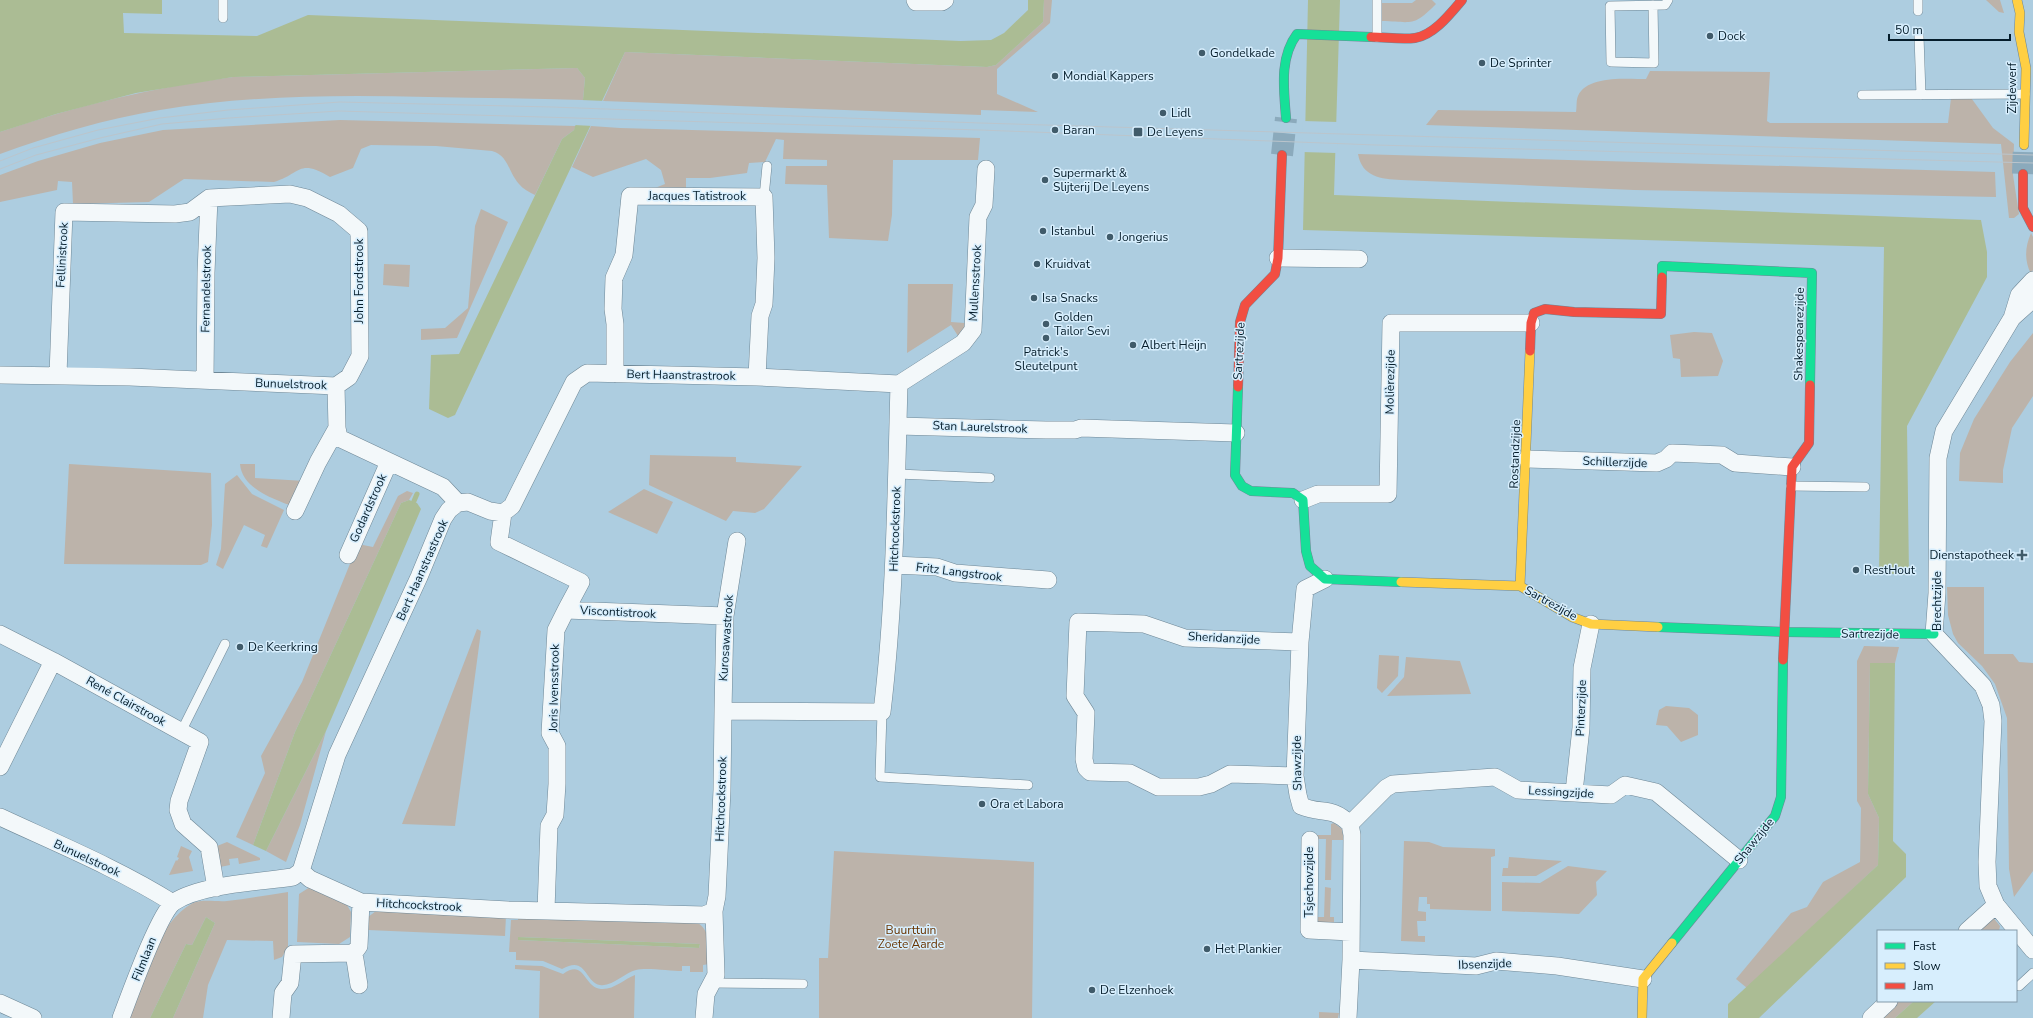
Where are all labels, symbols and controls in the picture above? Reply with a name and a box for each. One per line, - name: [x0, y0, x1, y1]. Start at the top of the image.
- scale bar: [1889, 16, 2010, 42]
- text: 50 m: [1895, 22, 1923, 38]
- place label: Dock: [1718, 28, 1746, 44]
- marker: Dock: [1705, 31, 1715, 41]
- place label: Gondelkade: [1210, 45, 1275, 61]
- marker: Gondelkade: [1197, 48, 1207, 58]
- place label: De Sprinter: [1490, 55, 1552, 71]
- marker: De Sprinter: [1477, 58, 1487, 68]
- street label: Zijdewerf: [2004, 62, 2020, 113]
- place label: Mondial Kappers: [1063, 68, 1154, 84]
- marker: Mondial Kappers: [1050, 71, 1060, 81]
- place label: Lidl: [1171, 105, 1191, 121]
- marker: Lidl: [1158, 108, 1168, 118]
- place label: Baran: [1063, 122, 1095, 138]
- place label: De Leyens: [1147, 124, 1203, 140]
- marker: Baran: [1050, 125, 1060, 135]
- marker: De Leyens: [1132, 126, 1144, 138]
- place label: Supermarkt & Slijterij De Leyens: [1053, 165, 1149, 195]
- marker: Supermarkt & Slijterij De Leyens: [1040, 175, 1050, 185]
- street label: Jacques Tatistrook: [647, 188, 747, 204]
- street label: Fellinistrook: [52, 221, 72, 288]
- place label: Istanbul: [1051, 223, 1095, 239]
- marker: Istanbul: [1038, 226, 1048, 236]
- place label: Jongerius: [1117, 229, 1169, 245]
- marker: Jongerius: [1105, 232, 1115, 242]
- street label: John Fordstrook: [351, 238, 367, 325]
- street label: Mullensstrook: [965, 243, 985, 322]
- street label: Fernandelstrook: [197, 244, 215, 333]
- place label: Kruidvat: [1045, 256, 1091, 272]
- marker: Kruidvat: [1032, 259, 1042, 269]
- street label: Shakespearezijde: [1790, 287, 1808, 381]
- place label: Isa Snacks: [1042, 290, 1098, 306]
- marker: Isa Snacks: [1029, 293, 1039, 303]
- place label: Golden Tailor Sevi: [1054, 309, 1110, 339]
- marker: Golden Tailor Sevi: [1041, 319, 1051, 329]
- street label: Sartrezijde: [1230, 322, 1248, 380]
- marker: Patrick's Sleutelpunt: [1041, 333, 1051, 343]
- place label: Albert Heijn: [1141, 337, 1207, 353]
- marker: Albert Heijn: [1128, 340, 1138, 350]
- place label: Patrick's Sleutelpunt: [1015, 344, 1078, 374]
- street label: Molièrezijde: [1381, 349, 1399, 415]
- street label: Bert Haanstrastrook: [626, 366, 737, 384]
- street label: Bunuelstrook: [255, 375, 328, 393]
- street label: Stan Laurelstrook: [932, 417, 1029, 437]
- street label: Rostandzijde: [1506, 419, 1524, 489]
- street label: Schillerzijde: [1582, 453, 1648, 471]
- street label: Godardstrook: [346, 470, 391, 545]
- street label: Hitchcockstrook: [886, 485, 905, 572]
- street label: Bert Haanstrastrook: [393, 516, 452, 623]
- place label: Dienstapotheek: [1929, 547, 2015, 563]
- marker: Dienstapotheek: [2017, 550, 2027, 560]
- street label: Fritz Langstrook: [915, 559, 1004, 585]
- place label: RestHout: [1864, 562, 1916, 578]
- marker: RestHout: [1851, 565, 1861, 575]
- street label: Brechtzijde: [1929, 571, 1945, 631]
- street label: Sartrezijde: [1522, 582, 1580, 624]
- street label: Kurosawastrook: [715, 593, 737, 682]
- street label: Viscontistrook: [579, 602, 657, 622]
- street label: Sartrezijde: [1841, 625, 1899, 643]
- street label: Sheridanzijde: [1187, 628, 1261, 648]
- place label: De Keerkring: [248, 639, 318, 655]
- marker: De Keerkring: [235, 642, 245, 652]
- street label: Joris Ivensstrook: [545, 643, 563, 733]
- street label: René Clairstrook: [83, 672, 170, 730]
- street label: Pinterzijde: [1572, 679, 1590, 737]
- street label: Shawzijde: [1289, 735, 1305, 791]
- street label: Hitchcockstrook: [712, 755, 731, 842]
- street label: Lessingzijde: [1528, 782, 1594, 802]
- place label: Ora et Labora: [990, 796, 1064, 812]
- marker: Ora et Labora: [977, 799, 987, 809]
- street label: Shawzijde: [1730, 815, 1778, 867]
- street label: Bunuelstrook: [51, 836, 124, 881]
- street label: Tsjechovzijde: [1301, 847, 1317, 917]
- street label: Hitchcockstrook: [376, 895, 463, 915]
- park label: Buurttuin Zoete Aarde: [878, 922, 944, 952]
- legend: [1877, 930, 2017, 1002]
- street label: Filmlaan: [128, 935, 160, 983]
- text: Fast: [1913, 938, 1936, 954]
- place label: Het Plankier: [1215, 941, 1282, 957]
- marker: Het Plankier: [1202, 944, 1212, 954]
- street label: Ibsenzijde: [1458, 955, 1512, 973]
- text: Slow: [1913, 958, 1941, 974]
- text: Jam: [1912, 978, 1934, 994]
- place label: De Elzenhoek: [1100, 982, 1174, 998]
- marker: De Elzenhoek: [1087, 985, 1097, 995]

